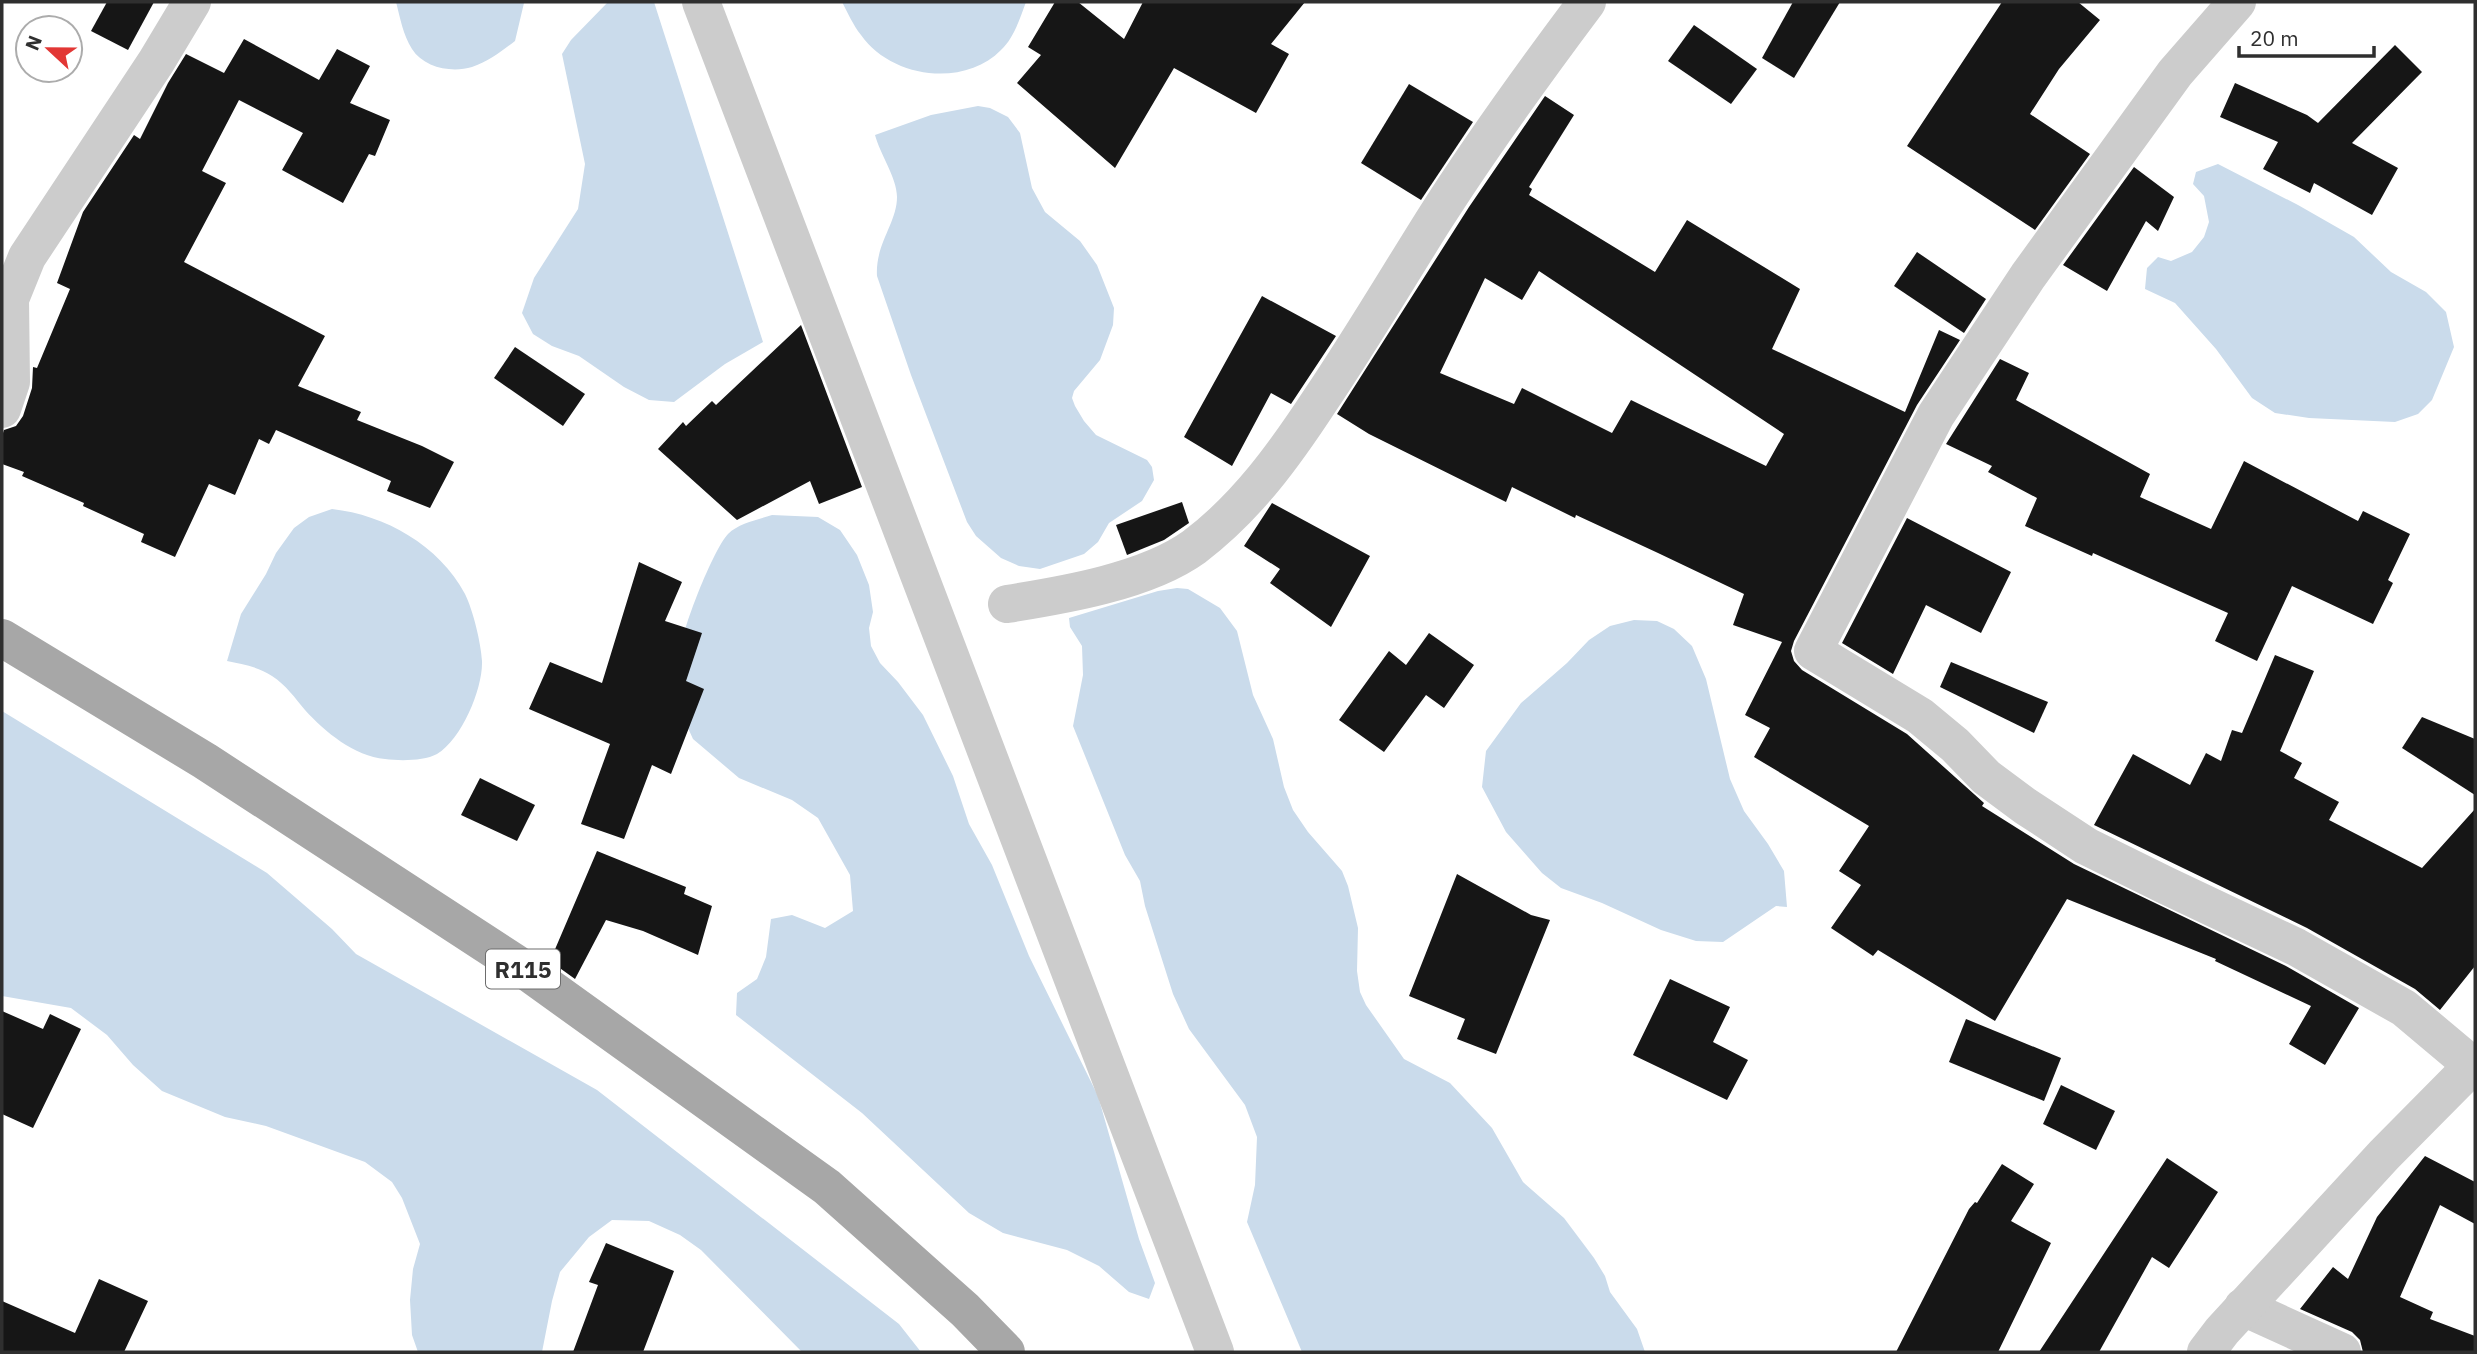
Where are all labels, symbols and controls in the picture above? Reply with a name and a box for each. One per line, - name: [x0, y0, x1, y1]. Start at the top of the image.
- north arrow: [14, 14, 84, 84]
- scale bar: [2239, 14, 2374, 58]
- text: 20 m: [2250, 24, 2299, 52]
- text: N: [20, 32, 47, 54]
- road number: R115: [486, 950, 560, 988]

